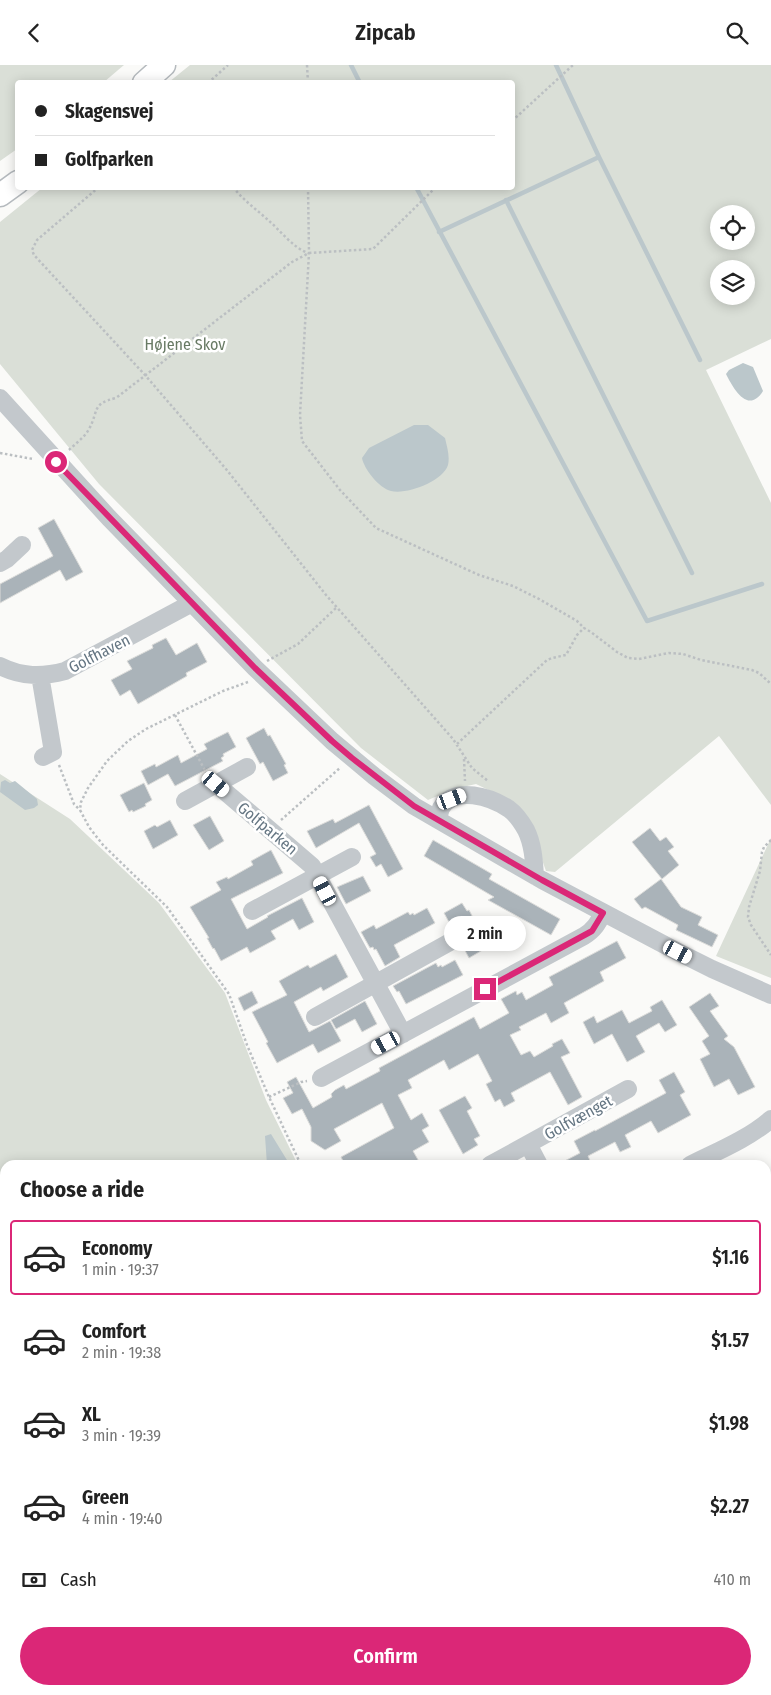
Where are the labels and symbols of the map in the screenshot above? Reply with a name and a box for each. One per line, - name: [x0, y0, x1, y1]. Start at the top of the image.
- park label: Højene Skov: [145, 335, 225, 354]
- route start: [45, 451, 67, 473]
- street label: Golfhaven: [65, 630, 133, 677]
- car: [199, 769, 232, 799]
- car: [435, 787, 468, 811]
- street label: Golfparken: [234, 798, 301, 859]
- car: [311, 874, 338, 908]
- callout: 2 min: [444, 917, 526, 951]
- car: [661, 939, 694, 965]
- route end: [474, 978, 496, 1000]
- car: [369, 1029, 402, 1057]
- street label: Golfvænget: [541, 1091, 616, 1144]

